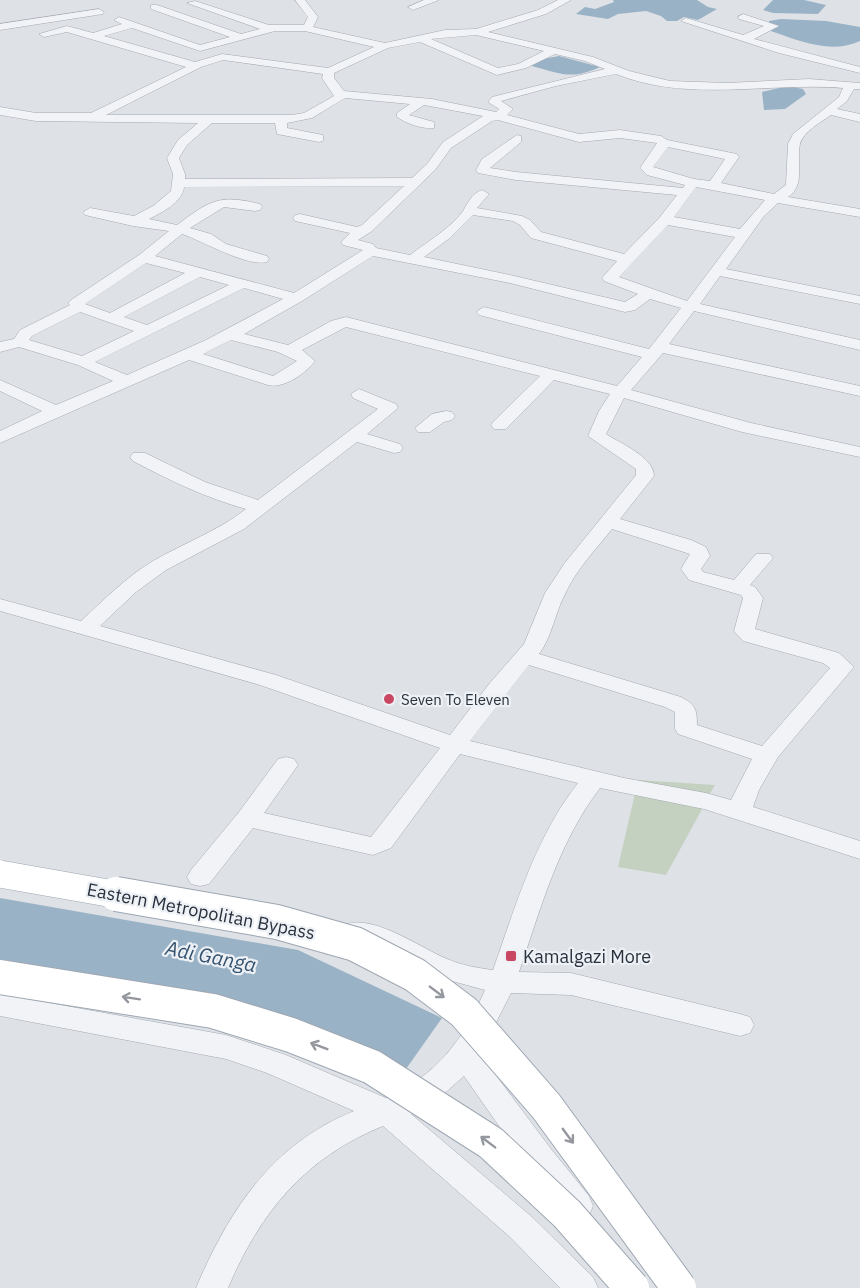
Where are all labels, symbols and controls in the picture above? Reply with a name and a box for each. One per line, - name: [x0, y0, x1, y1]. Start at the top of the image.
- place label: Seven To Eleven: [401, 690, 510, 709]
- marker: Seven To Eleven: [382, 692, 396, 706]
- street label: Eastern Metropolitan Bypass: [85, 878, 317, 944]
- water label: Adi Ganga: [162, 934, 259, 978]
- place label: Kamalgazi More: [523, 945, 651, 968]
- marker: Kamalgazi More: [504, 949, 518, 963]
- one-way arrow: [429, 985, 445, 998]
- one-way arrow: [121, 992, 141, 1003]
- one-way arrow: [310, 1040, 329, 1051]
- one-way arrow: [561, 1127, 574, 1143]
- one-way arrow: [480, 1135, 496, 1148]

